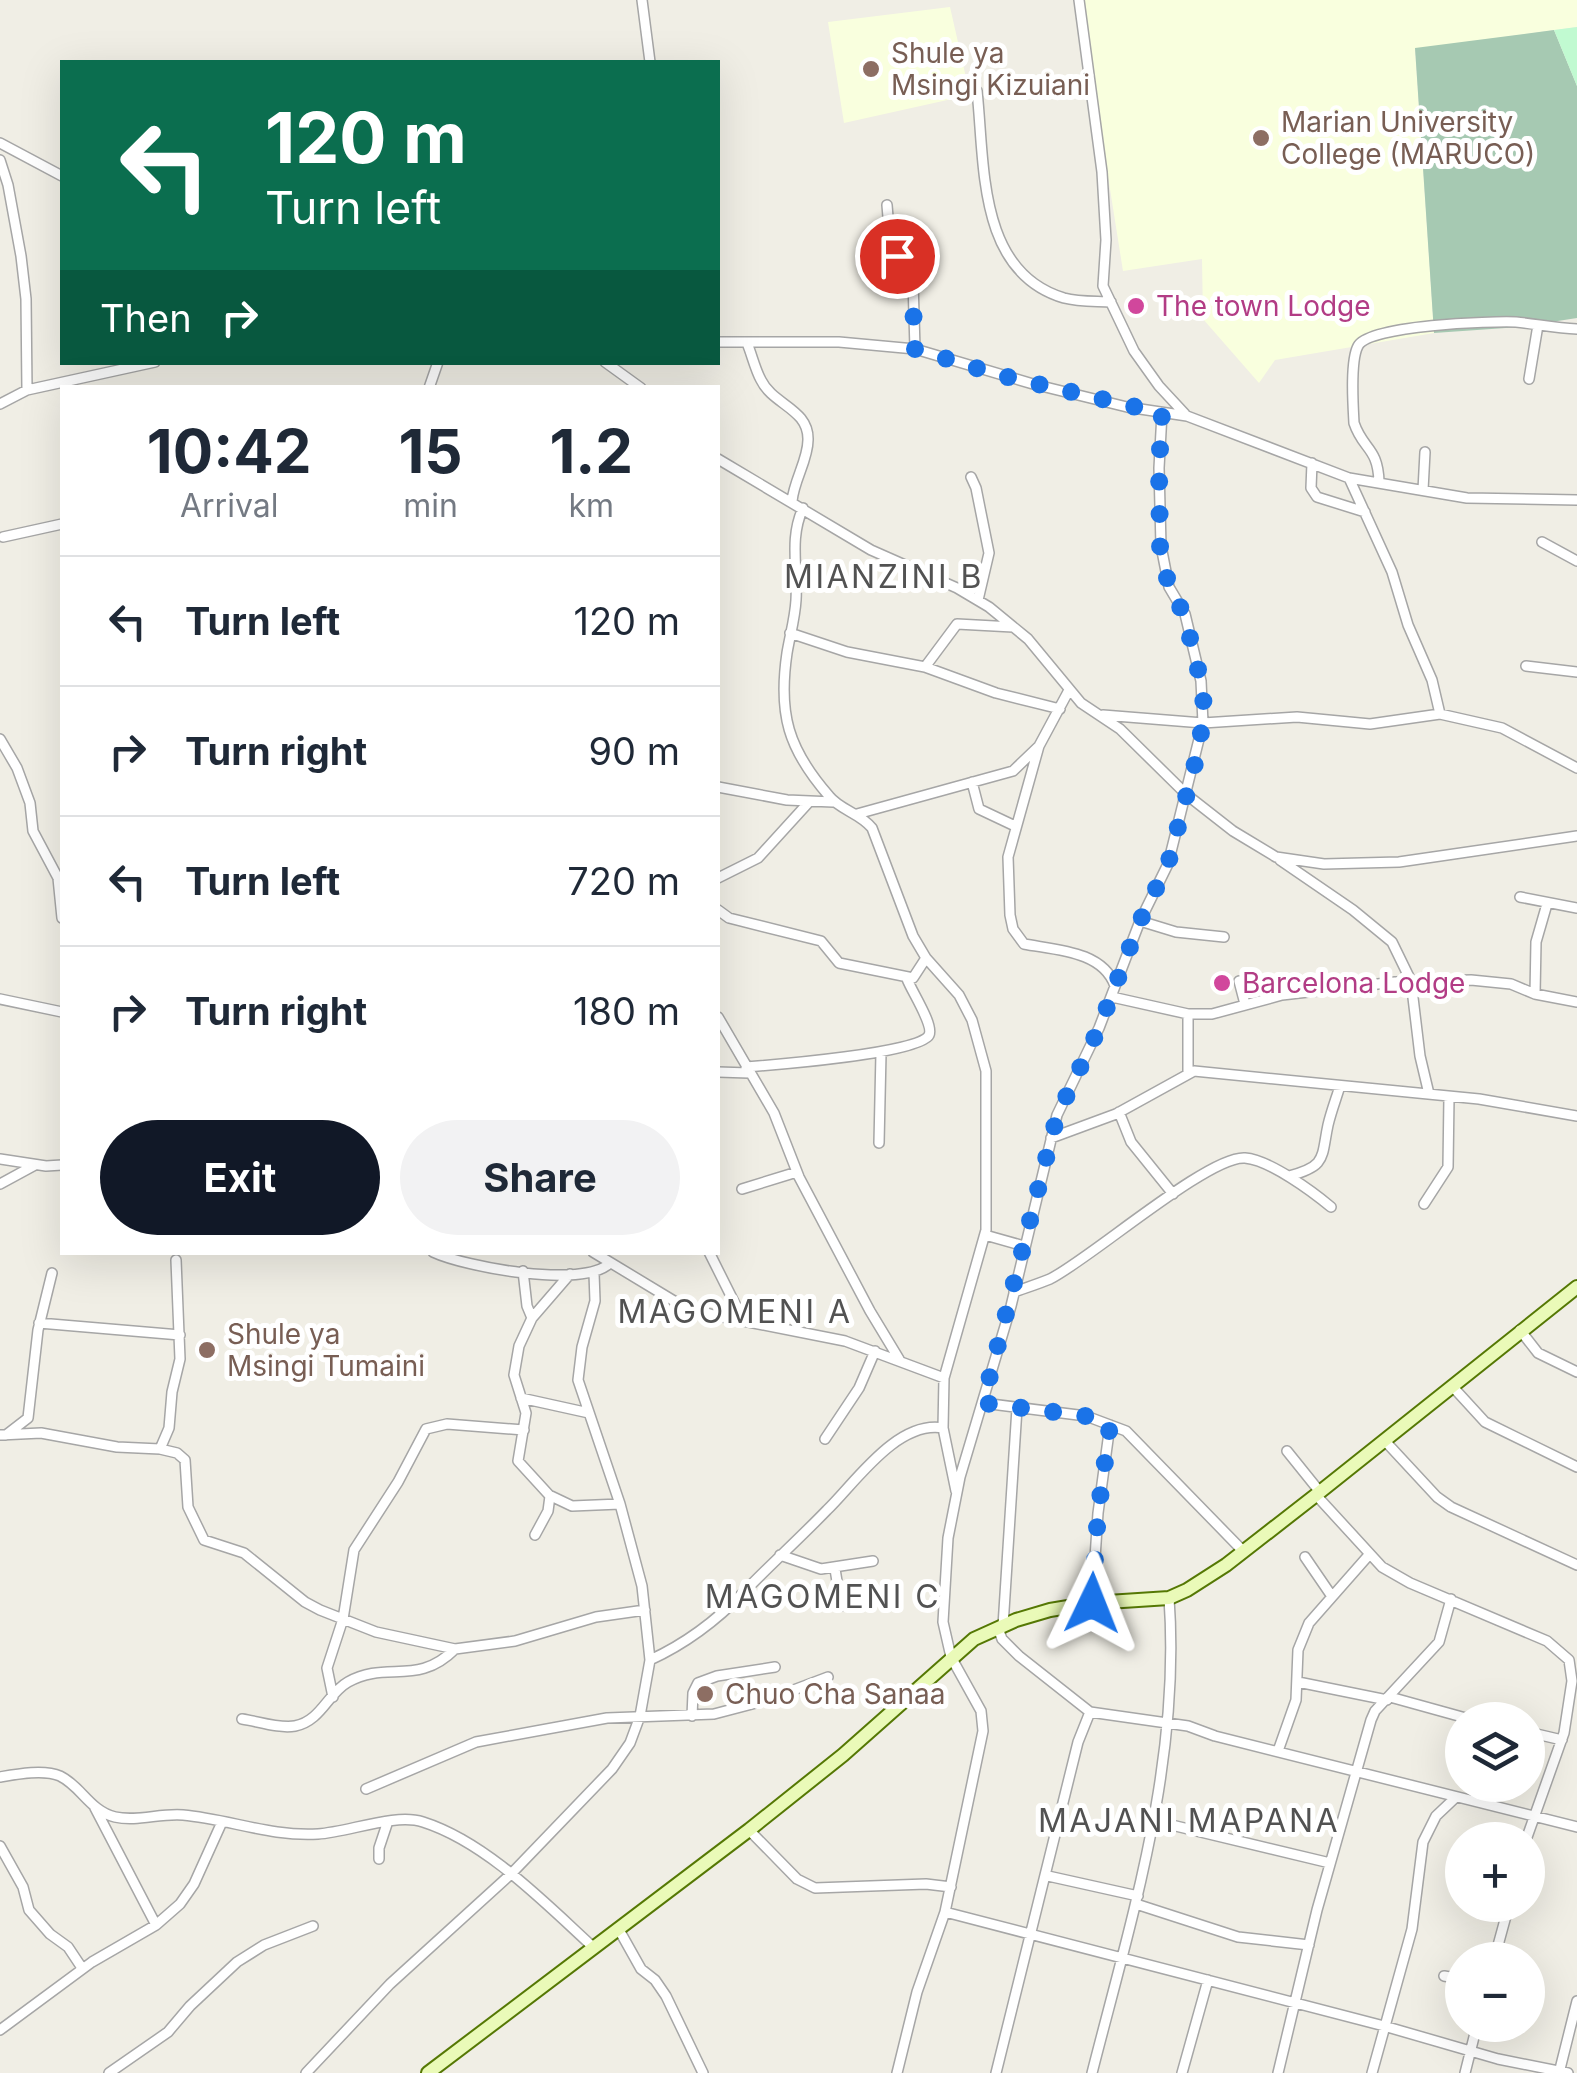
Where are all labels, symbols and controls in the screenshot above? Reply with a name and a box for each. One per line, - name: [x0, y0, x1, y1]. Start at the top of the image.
- place label: Shule ya Msingi Kizuiani: [891, 36, 1090, 102]
- marker: Shule ya Msingi Kizuiani: [860, 58, 882, 80]
- text: 120 m: [265, 95, 467, 180]
- icon: left: [100, 100, 230, 230]
- place label: Marian University College (MARUCO): [1281, 105, 1535, 171]
- marker: Marian University College (MARUCO): [1250, 127, 1272, 149]
- text: Turn left: [265, 180, 441, 235]
- pin: [855, 214, 940, 299]
- icon: arrive: [870, 229, 925, 284]
- place label: The town Lodge: [1156, 289, 1371, 323]
- icon: right: [212, 290, 267, 345]
- text: Then: [100, 295, 192, 341]
- marker: The town Lodge: [1125, 295, 1147, 317]
- text: 10:42: [147, 415, 312, 487]
- text: 15: [398, 415, 463, 487]
- text: 1.2: [549, 415, 633, 487]
- text: Arrival: [180, 486, 278, 525]
- text: min: [403, 486, 458, 525]
- text: km: [569, 486, 614, 525]
- district label: MIANZINI B: [784, 557, 984, 596]
- icon: left: [100, 594, 155, 649]
- text: Turn left: [185, 598, 340, 644]
- text: 120 m: [573, 598, 680, 644]
- icon: right: [100, 724, 155, 779]
- text: Turn right: [185, 728, 367, 774]
- text: 90 m: [588, 728, 680, 774]
- icon: left: [100, 854, 155, 909]
- text: Turn left: [185, 858, 340, 904]
- text: 720 m: [567, 858, 680, 904]
- place label: Barcelona Lodge: [1242, 966, 1465, 1000]
- marker: Barcelona Lodge: [1211, 972, 1233, 994]
- icon: right: [100, 984, 155, 1039]
- text: Turn right: [185, 988, 367, 1034]
- text: 180 m: [573, 988, 680, 1034]
- button: Exit: [100, 1120, 380, 1235]
- button: Share: [400, 1120, 680, 1235]
- district label: MAGOMENI A: [617, 1292, 853, 1331]
- place label: Shule ya Msingi Tumaini: [227, 1317, 425, 1383]
- marker: Shule ya Msingi Tumaini: [196, 1339, 218, 1361]
- position arrow: [1040, 1551, 1144, 1655]
- district label: MAGOMENI C: [705, 1577, 941, 1616]
- place label: Chuo Cha Sanaa: [725, 1677, 946, 1711]
- marker: Chuo Cha Sanaa: [694, 1683, 716, 1705]
- map controls: [1445, 1702, 1545, 2042]
- button: layers: [1445, 1702, 1545, 1802]
- district label: MAJANI MAPANA: [1038, 1801, 1340, 1840]
- button: +: [1445, 1822, 1545, 1922]
- button: −: [1445, 1942, 1545, 2042]

